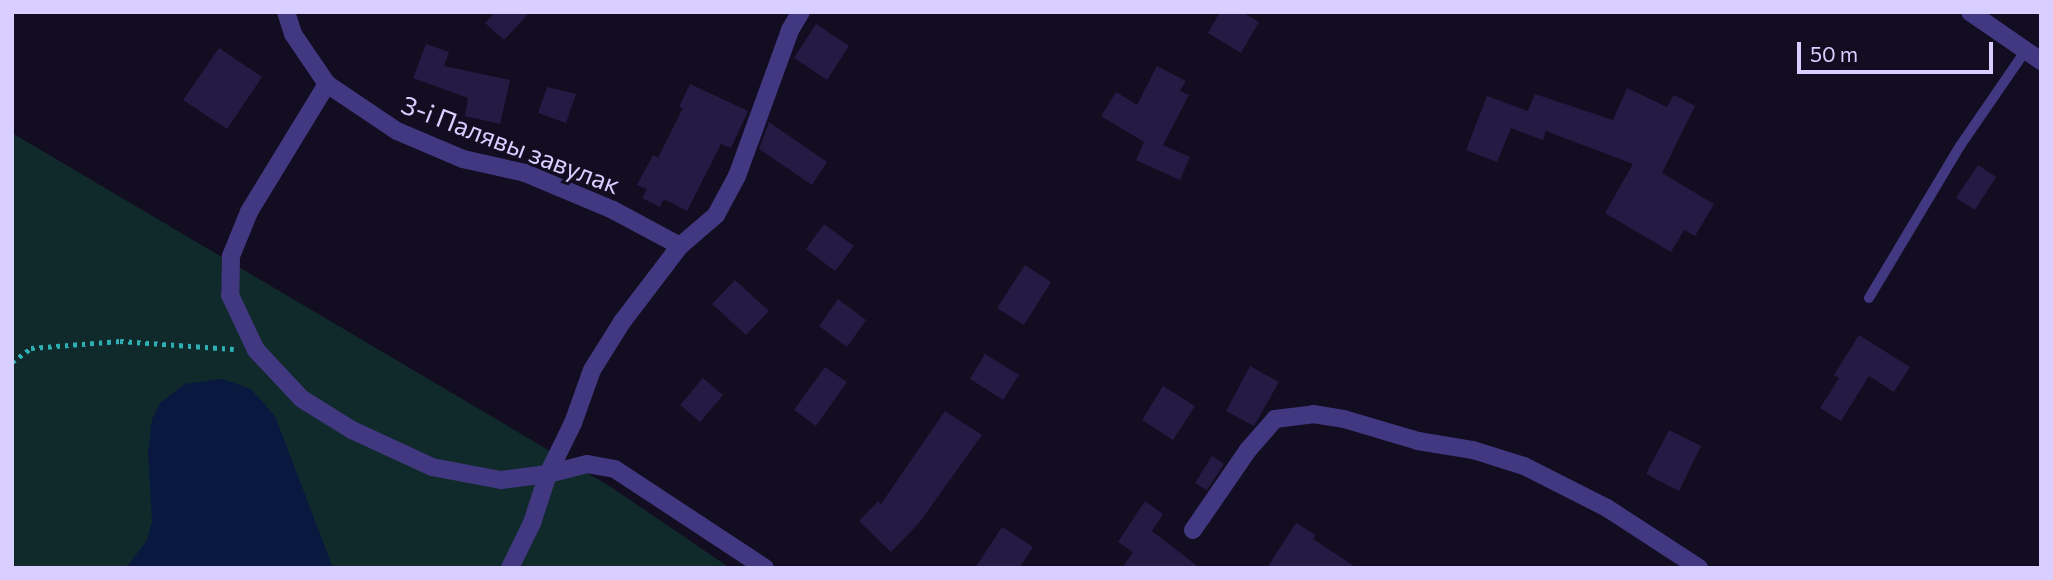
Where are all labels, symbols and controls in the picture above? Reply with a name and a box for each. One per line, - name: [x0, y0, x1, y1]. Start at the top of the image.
- scale bar: [1801, 28, 1997, 72]
- text: 50 m: [1810, 41, 1858, 66]
- street label: 3-і Палявы завулак: [397, 88, 625, 200]

